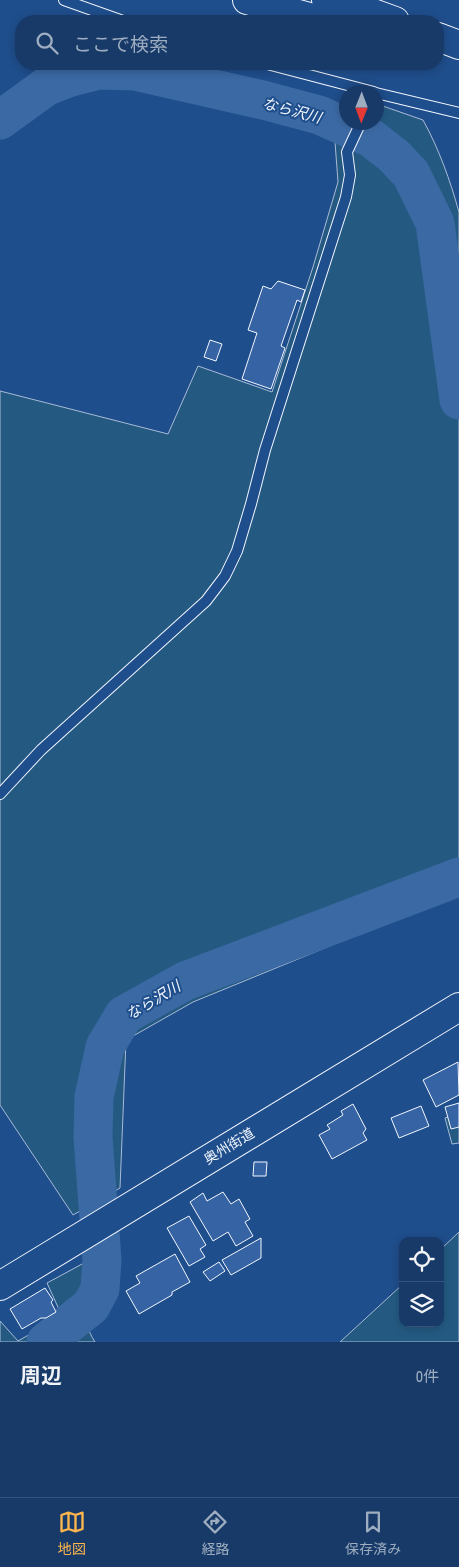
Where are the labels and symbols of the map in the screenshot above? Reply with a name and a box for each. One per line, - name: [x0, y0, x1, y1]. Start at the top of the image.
- north arrow: [339, 85, 384, 130]
- water label: なら沢川: [260, 92, 326, 128]
- water label: なら沢川: [122, 975, 186, 1024]
- street label: 奥州街道: [200, 1124, 258, 1168]

